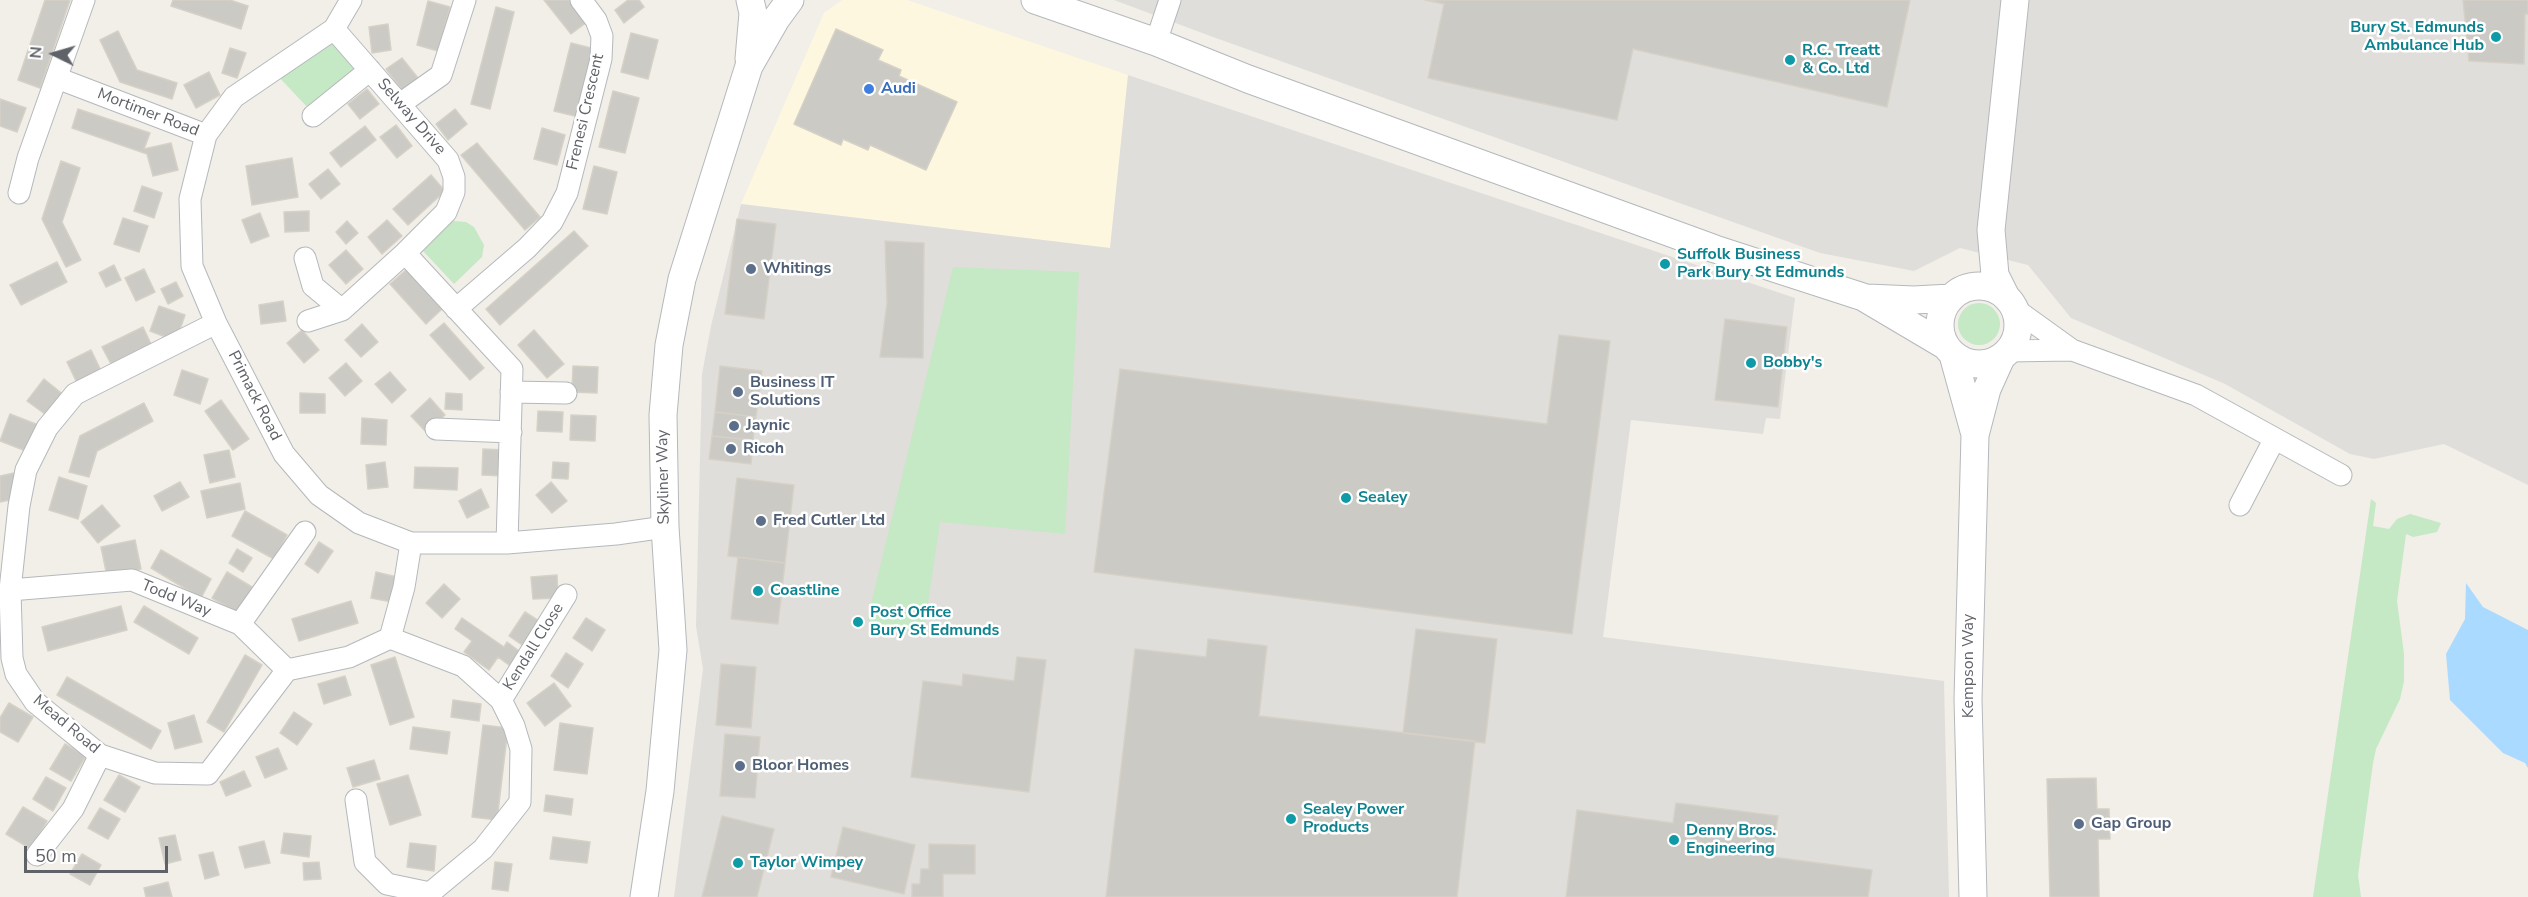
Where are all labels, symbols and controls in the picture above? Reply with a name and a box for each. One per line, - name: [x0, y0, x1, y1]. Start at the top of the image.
- place label: Bury St. Edmunds Ambulance Hub: [2350, 18, 2484, 56]
- north arrow: [24, 24, 84, 84]
- marker: Bury St. Edmunds Ambulance Hub: [2489, 30, 2503, 44]
- place label: R.C. Treatt & Co. Ltd: [1802, 41, 1880, 79]
- text: N: [25, 46, 48, 59]
- street label: Frenesi Crescent: [563, 52, 609, 172]
- marker: R.C. Treatt & Co. Ltd: [1783, 53, 1797, 67]
- street label: Selway Drive: [373, 75, 449, 159]
- place label: Audi: [881, 79, 916, 99]
- marker: Audi: [862, 82, 876, 96]
- street label: Mortimer Road: [94, 85, 202, 141]
- place label: Suffolk Business Park Bury St Edmunds: [1677, 245, 1844, 283]
- marker: Suffolk Business Park Bury St Edmunds: [1658, 257, 1672, 271]
- place label: Whitings: [763, 259, 831, 279]
- marker: Whitings: [744, 262, 758, 276]
- street label: Primack Road: [223, 348, 285, 444]
- place label: Bobby's: [1763, 353, 1822, 373]
- marker: Bobby's: [1744, 356, 1758, 370]
- place label: Business IT Solutions: [750, 373, 835, 411]
- marker: Business IT Solutions: [731, 385, 745, 399]
- place label: Jaynic: [746, 416, 790, 436]
- marker: Jaynic: [727, 419, 741, 433]
- street label: Skyliner Way: [654, 429, 674, 525]
- place label: Ricoh: [743, 439, 784, 459]
- marker: Ricoh: [724, 442, 738, 456]
- place label: Sealey: [1358, 488, 1408, 508]
- marker: Sealey: [1339, 491, 1353, 505]
- place label: Fred Cutler Ltd: [773, 511, 885, 531]
- marker: Fred Cutler Ltd: [754, 514, 768, 528]
- street label: Todd Way: [138, 576, 214, 622]
- place label: Coastline: [770, 581, 839, 601]
- marker: Coastline: [751, 584, 765, 598]
- street label: Kendall Close: [500, 600, 568, 694]
- place label: Post Office Bury St Edmunds: [870, 603, 999, 641]
- street label: Kempson Way: [1959, 614, 1979, 718]
- marker: Post Office Bury St Edmunds: [851, 615, 865, 629]
- street label: Mead Road: [29, 692, 103, 758]
- place label: Bloor Homes: [752, 756, 849, 776]
- marker: Bloor Homes: [733, 759, 747, 773]
- place label: Sealey Power Products: [1303, 800, 1404, 838]
- marker: Sealey Power Products: [1284, 812, 1298, 826]
- place label: Gap Group: [2091, 814, 2171, 834]
- marker: Gap Group: [2072, 817, 2086, 831]
- place label: Denny Bros. Engineering: [1686, 821, 1776, 859]
- marker: Denny Bros. Engineering: [1667, 833, 1681, 847]
- scale bar: [27, 834, 171, 872]
- text: 50 m: [35, 844, 77, 868]
- place label: Taylor Wimpey: [750, 853, 863, 873]
- marker: Taylor Wimpey: [731, 856, 745, 870]

